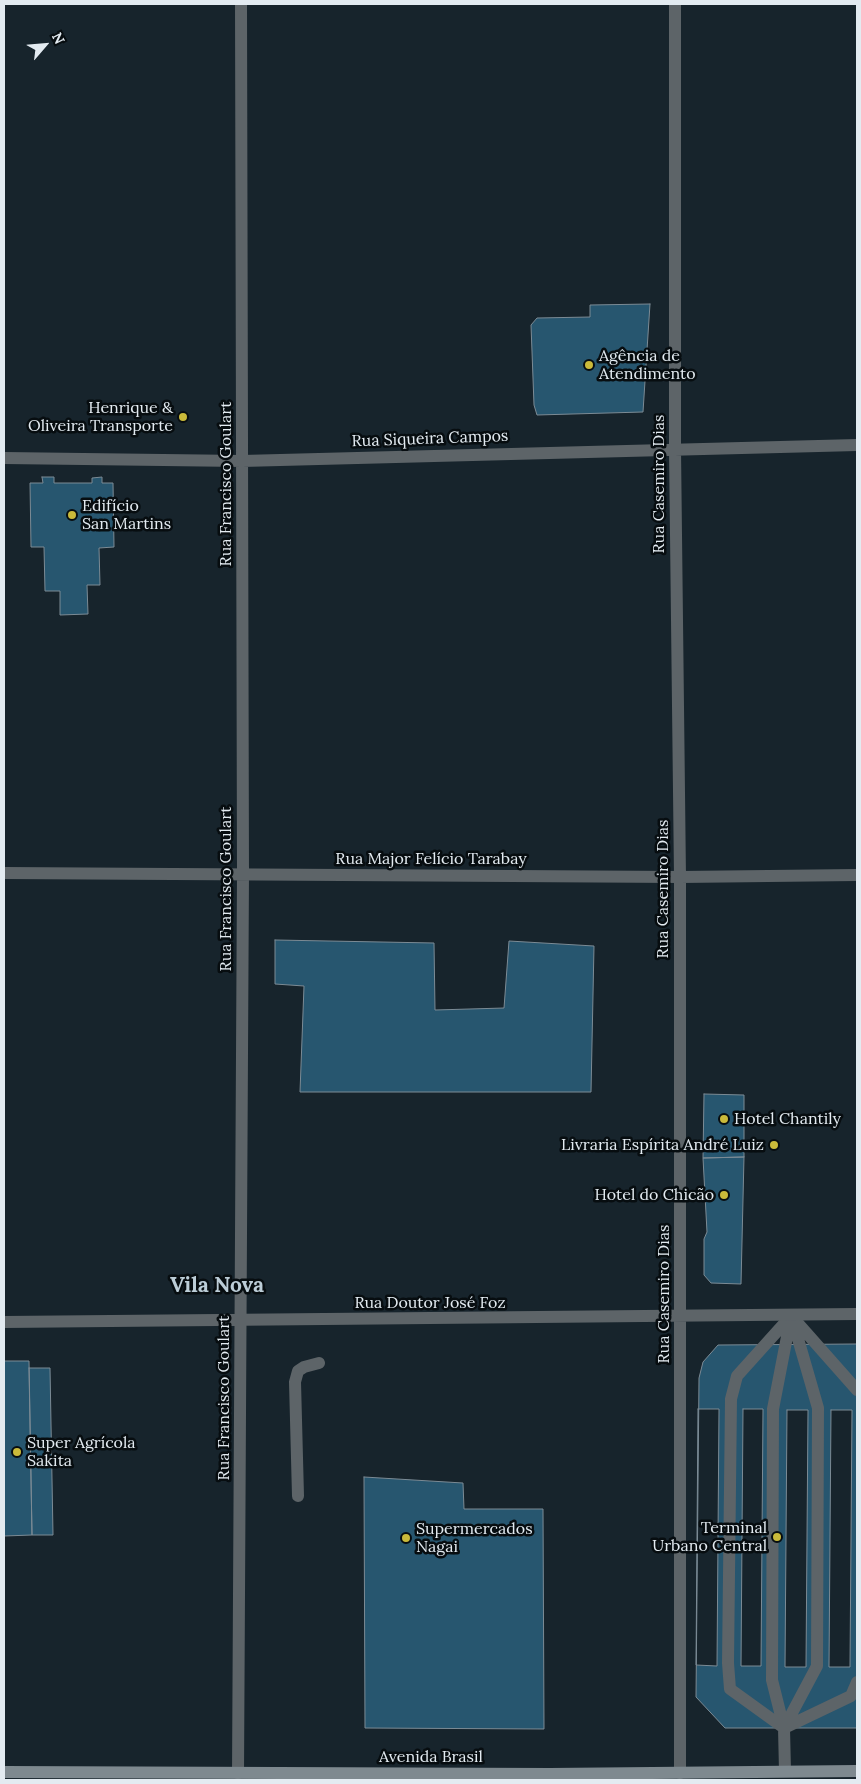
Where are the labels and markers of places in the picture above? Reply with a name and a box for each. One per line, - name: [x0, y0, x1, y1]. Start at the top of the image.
- place label: Agência de Atendimento: [599, 346, 696, 384]
- marker: Agência de Atendimento: [583, 359, 595, 371]
- place label: Henrique & Oliveira Transporte: [28, 398, 173, 436]
- marker: Henrique & Oliveira Transporte: [177, 411, 189, 423]
- place label: Edifício San Martins: [82, 496, 171, 534]
- marker: Edifício San Martins: [66, 509, 78, 521]
- place label: Hotel Chantily: [734, 1109, 841, 1129]
- marker: Hotel Chantily: [718, 1113, 730, 1125]
- place label: Livraria Espírita André Luiz: [561, 1135, 764, 1155]
- marker: Livraria Espírita André Luiz: [768, 1139, 780, 1151]
- place label: Hotel do Chicão: [595, 1185, 714, 1205]
- marker: Hotel do Chicão: [718, 1189, 730, 1201]
- place label: Super Agrícola Sakita: [27, 1433, 136, 1471]
- marker: Super Agrícola Sakita: [11, 1446, 23, 1458]
- place label: Terminal Urbano Central: [652, 1518, 767, 1556]
- place label: Supermercados Nagai: [416, 1519, 533, 1557]
- marker: Terminal Urbano Central: [771, 1531, 783, 1543]
- marker: Supermercados Nagai: [400, 1532, 412, 1544]

